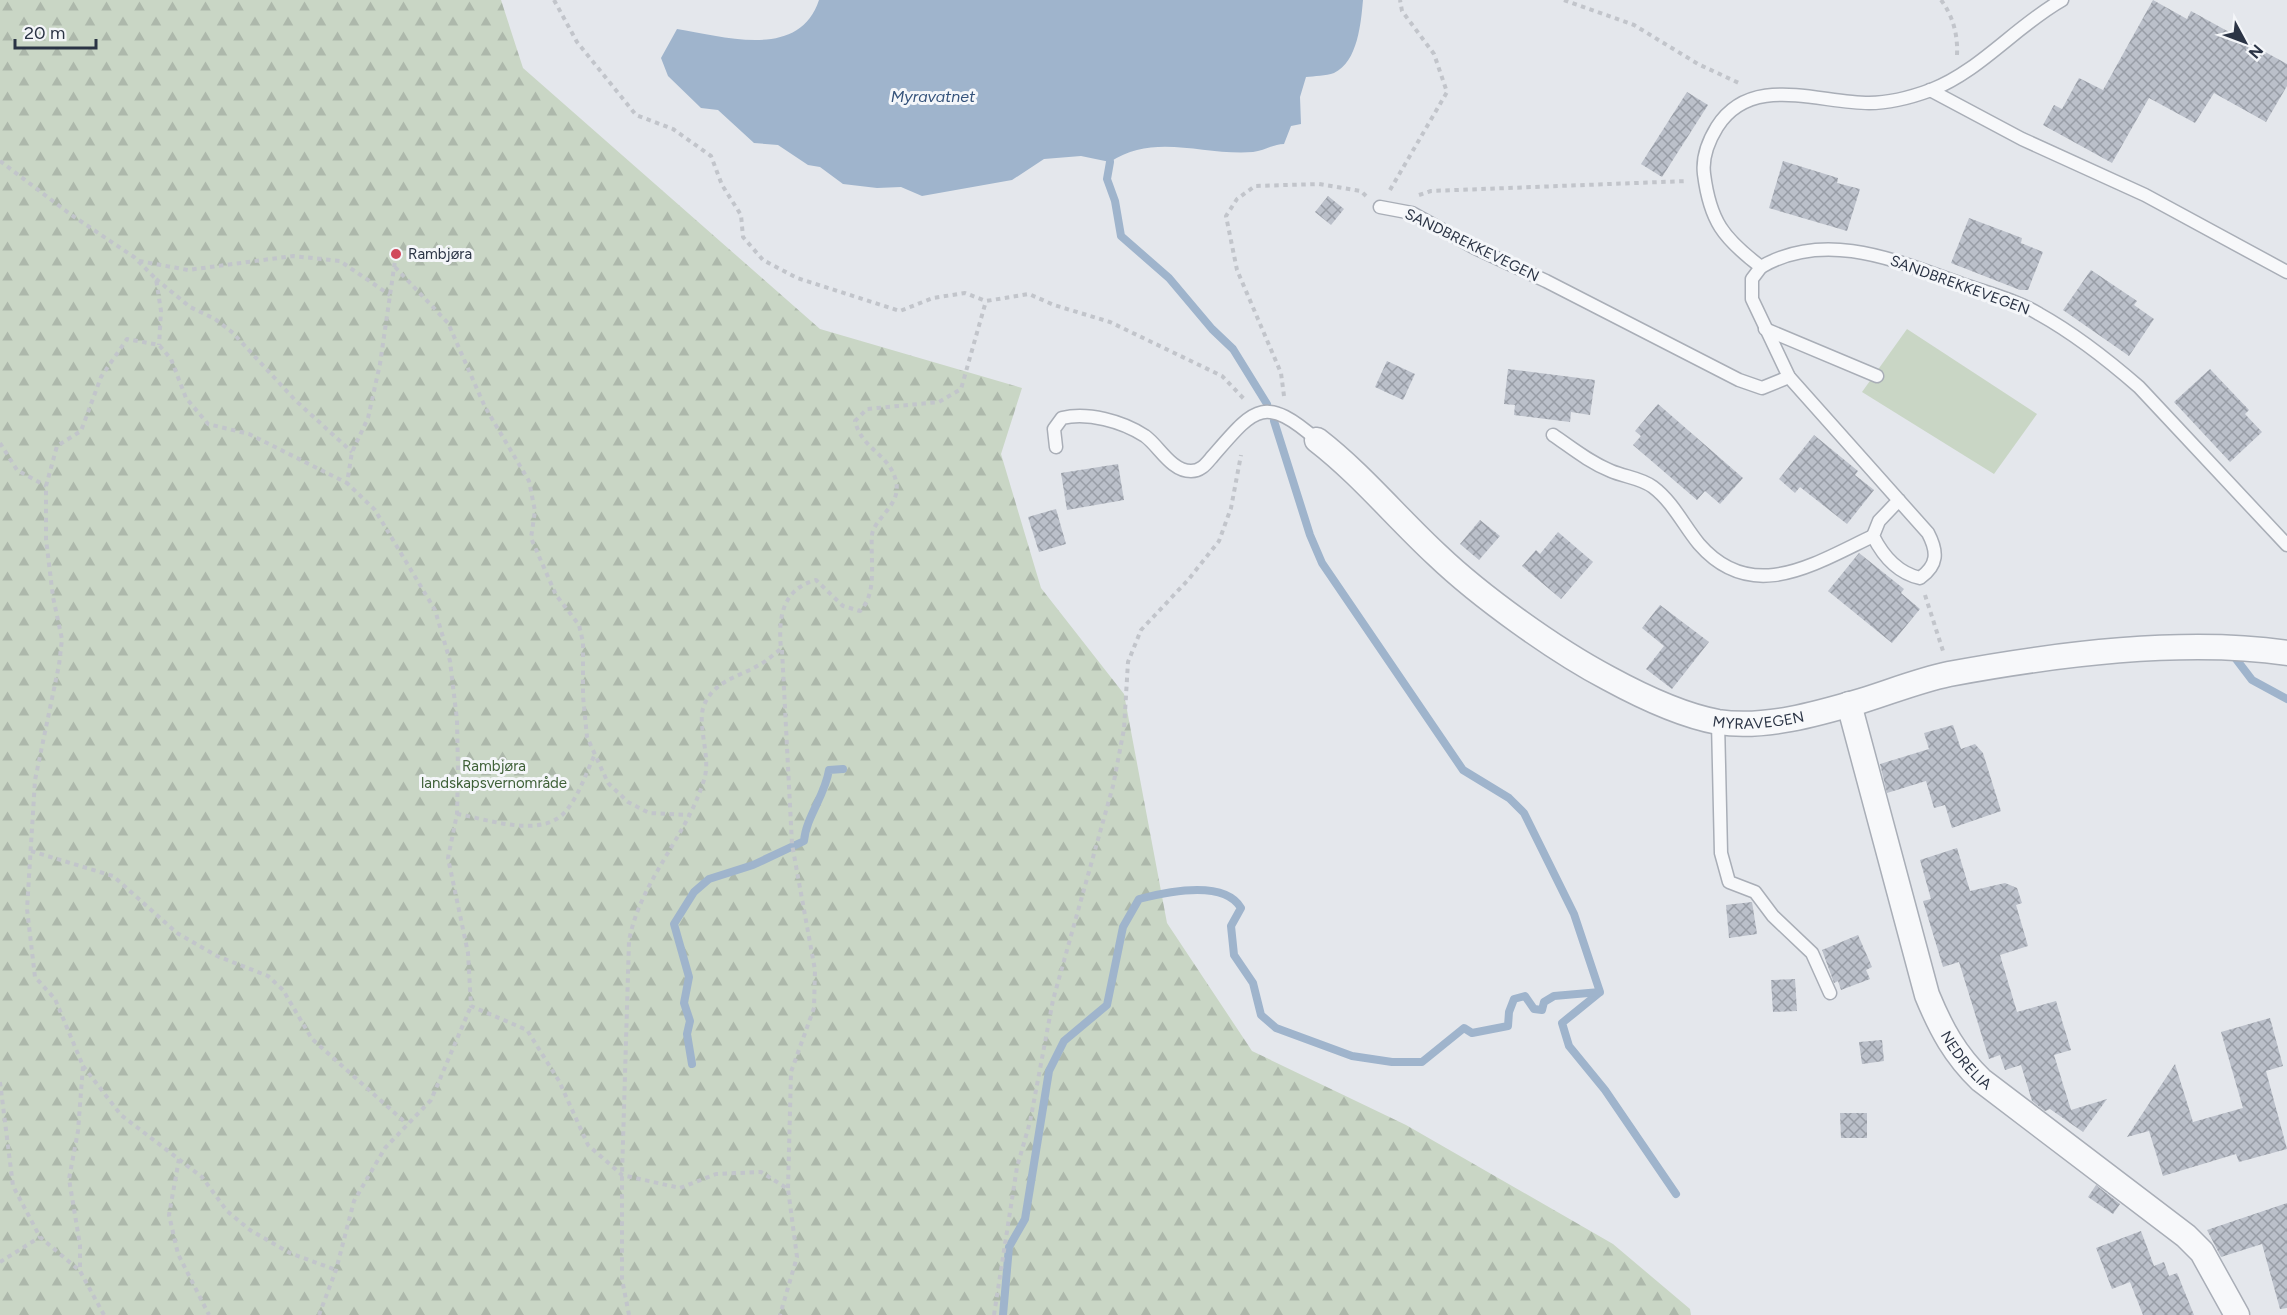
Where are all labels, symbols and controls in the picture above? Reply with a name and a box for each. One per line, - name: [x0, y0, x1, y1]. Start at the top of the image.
- scale bar: [15, 12, 96, 50]
- north arrow: [2215, 12, 2275, 72]
- text: 20 m: [24, 22, 65, 44]
- text: N: [2245, 41, 2267, 62]
- water label: Myravatnet: [891, 87, 976, 106]
- street label: SANDBREKKEVEGEN: [1402, 205, 1542, 285]
- place label: Rambjøra: [408, 245, 472, 263]
- marker: Rambjøra: [389, 247, 403, 261]
- street label: SANDBREKKEVEGEN: [1888, 251, 2032, 319]
- street label: MYRAVEGEN: [1711, 708, 1806, 733]
- park label: Rambjøra landskapsvernområde: [421, 757, 567, 792]
- street label: NEDRELIA: [1937, 1028, 1995, 1094]

